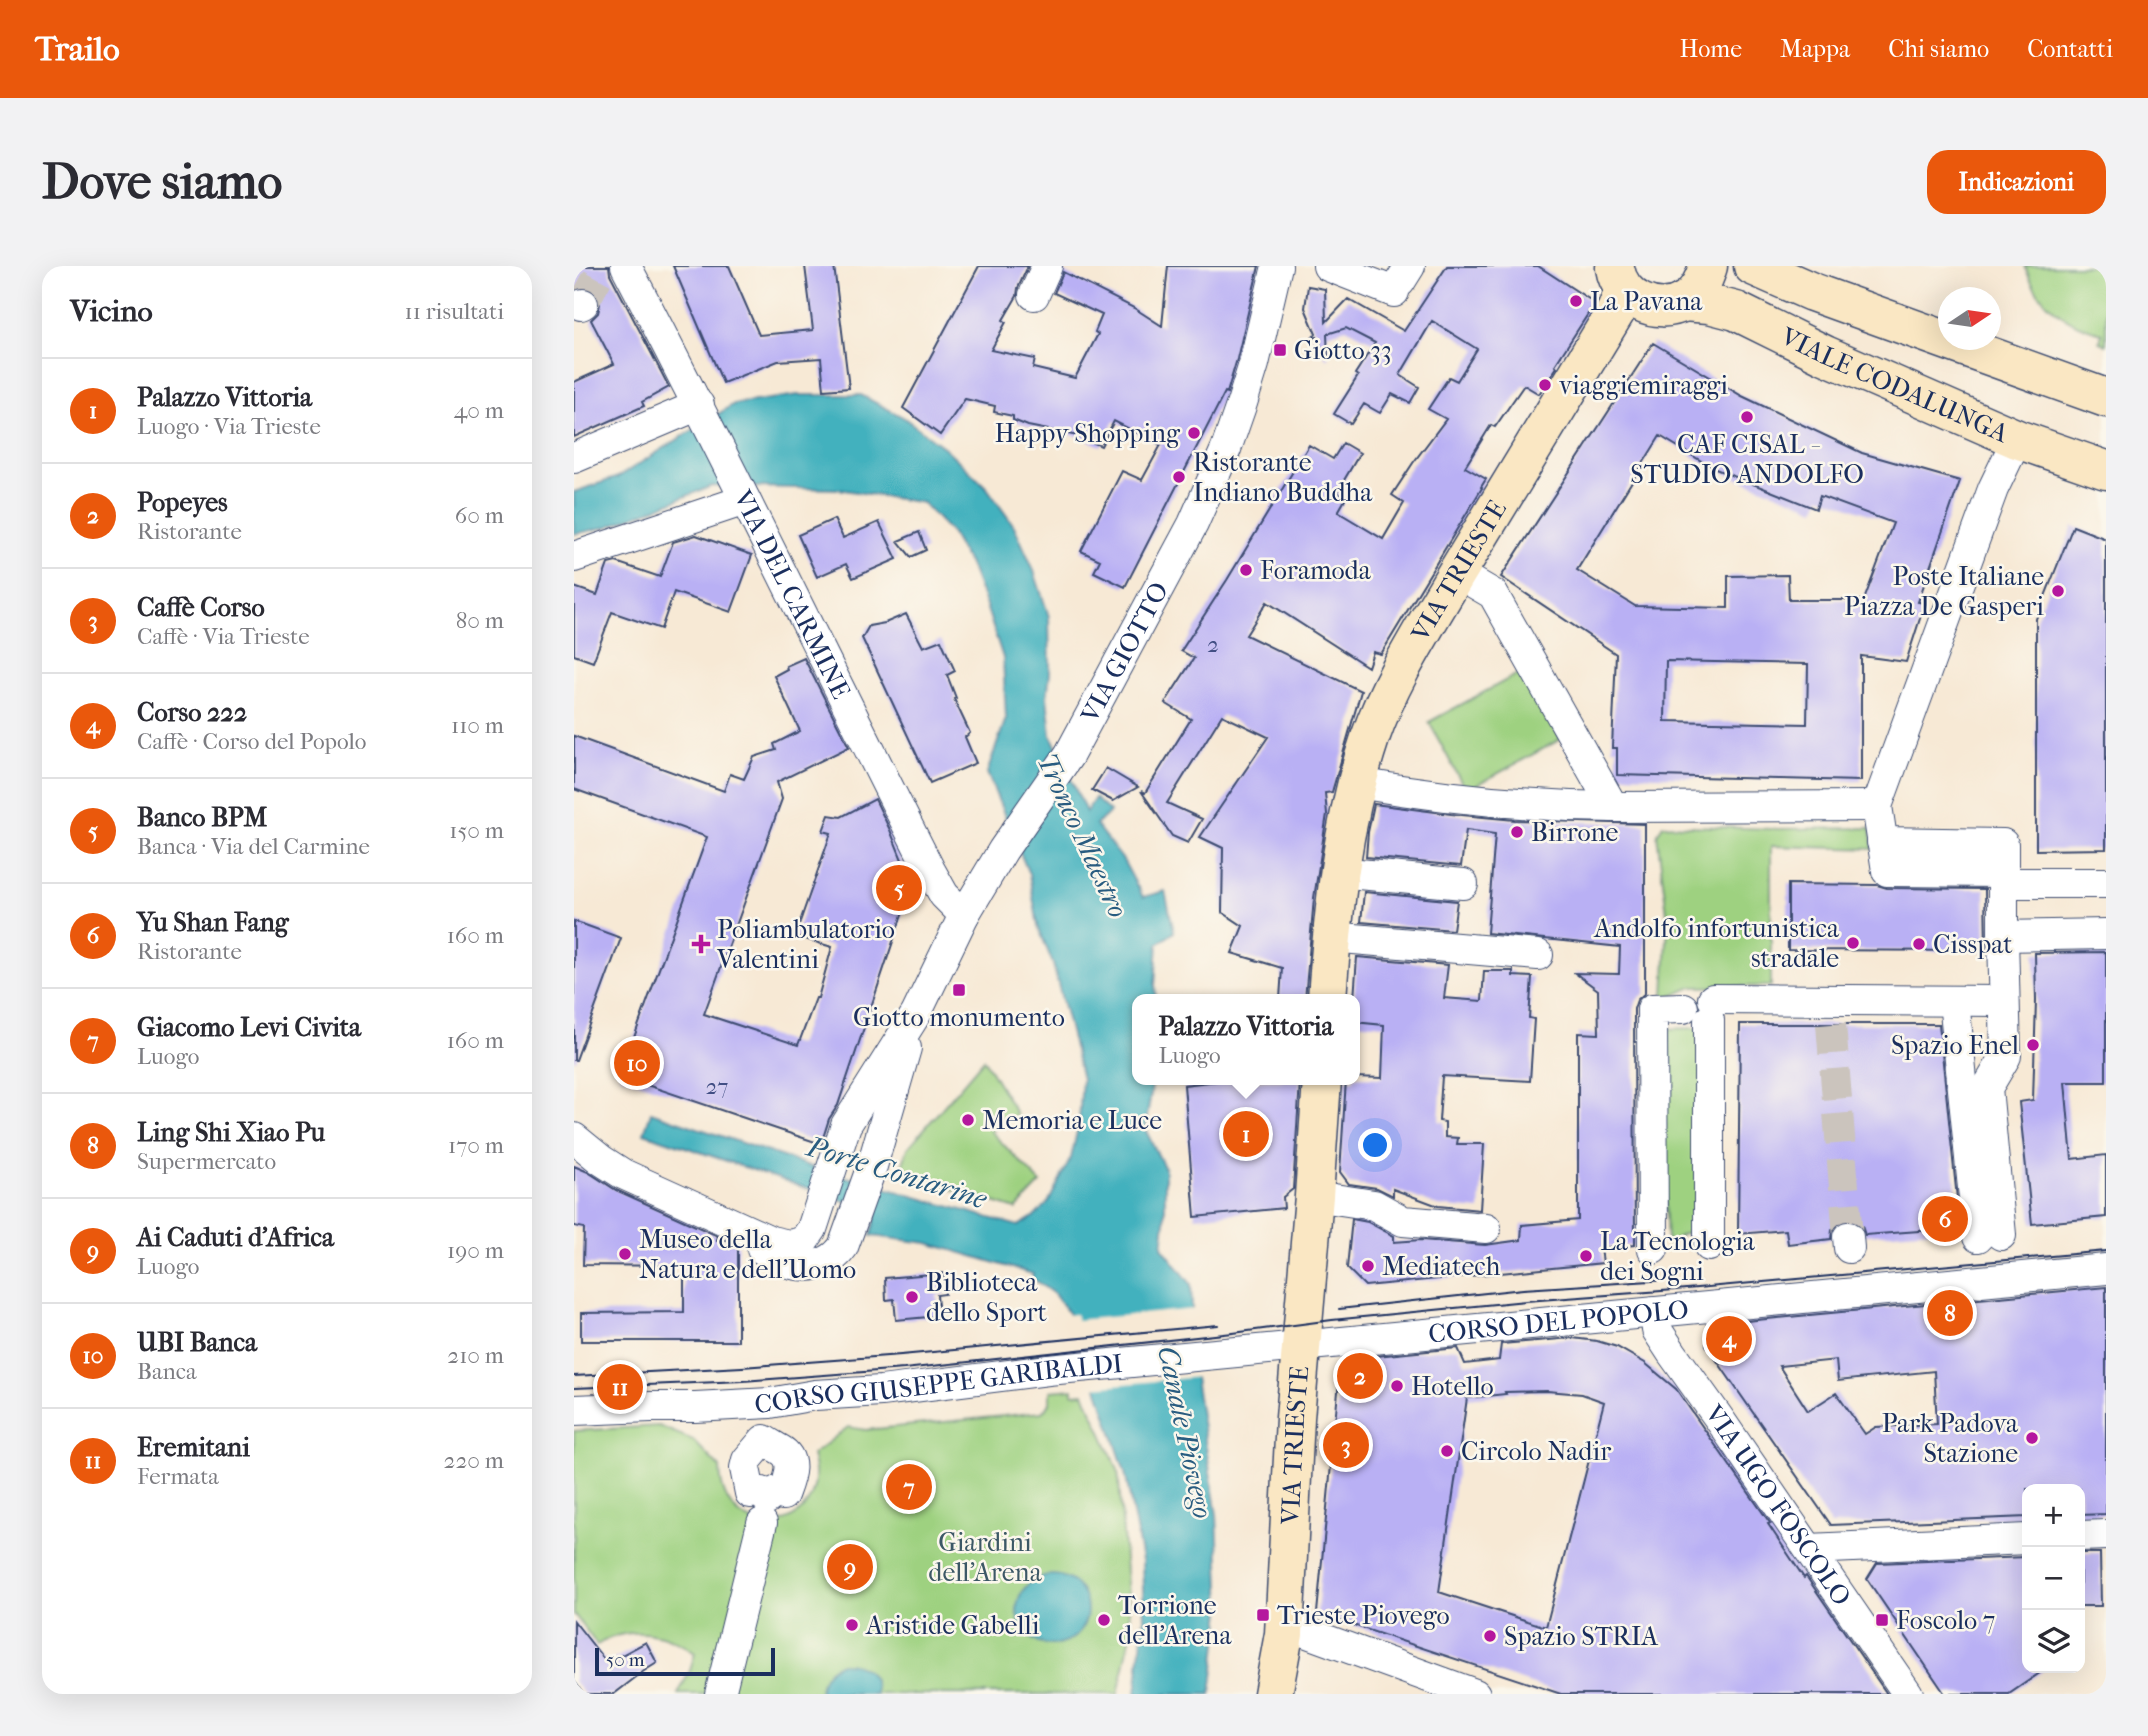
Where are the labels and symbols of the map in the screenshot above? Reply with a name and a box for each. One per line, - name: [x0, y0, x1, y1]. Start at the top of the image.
- place label: La Pavana: [1590, 286, 1703, 317]
- north arrow: [1938, 287, 2001, 350]
- marker: La Pavana: [1568, 293, 1584, 309]
- street label: VIALE CODALUNGA: [1775, 320, 2014, 450]
- place label: Giotto 33: [1294, 335, 1392, 366]
- marker: Giotto 33: [1272, 342, 1288, 358]
- place label: viaggiemiraggi: [1559, 370, 1728, 401]
- marker: viaggiemiraggi: [1537, 377, 1553, 393]
- marker: CAF CISAL - STUDIO ANDOLFO: [1739, 409, 1755, 425]
- place label: Happy Shopping: [995, 418, 1181, 449]
- marker: Happy Shopping: [1186, 425, 1202, 441]
- place label: CAF CISAL - STUDIO ANDOLFO: [1630, 429, 1864, 490]
- place label: Ristorante Indiano Buddha: [1193, 447, 1373, 508]
- marker: Ristorante Indiano Buddha: [1171, 469, 1187, 485]
- street label: VIA DEL CARMINE: [727, 484, 857, 704]
- street label: VIA TRIESTE: [1404, 495, 1513, 648]
- place label: Foramoda: [1260, 555, 1372, 586]
- place label: Poste Italiane Piazza De Gasperi: [1844, 561, 2044, 622]
- marker: Foramoda: [1238, 562, 1254, 578]
- street label: VIA GIOTTO: [1074, 577, 1175, 729]
- marker: Poste Italiane Piazza De Gasperi: [2050, 583, 2066, 599]
- house number: 2: [1207, 631, 1219, 658]
- water label: Tronco Maestro: [1030, 748, 1135, 923]
- place label: Birrone: [1531, 817, 1619, 848]
- marker: Birrone: [1509, 824, 1525, 840]
- pin: 5: [876, 862, 922, 914]
- place label: Andolfo infortunistica stradale: [1593, 913, 1840, 974]
- place label: Poliambulatorio Valentini: [716, 914, 895, 975]
- place label: Cisspat: [1933, 929, 2013, 960]
- marker: Poliambulatorio Valentini: [691, 934, 711, 954]
- marker: Andolfo infortunistica stradale: [1845, 935, 1861, 951]
- marker: Cisspat: [1911, 936, 1927, 952]
- marker: Giotto monumento: [951, 982, 967, 998]
- place label: Giotto monumento: [853, 1002, 1065, 1033]
- place label: Spazio Enel: [1891, 1030, 2019, 1061]
- pin: 10: [614, 1037, 660, 1089]
- marker: Spazio Enel: [2025, 1037, 2041, 1053]
- house number: 27: [706, 1073, 728, 1100]
- place label: Memoria e Luce: [982, 1105, 1162, 1136]
- pin: 1: [1223, 1108, 1269, 1160]
- marker: Memoria e Luce: [960, 1112, 976, 1128]
- your location: [1358, 1128, 1392, 1162]
- water label: Porte Contarine: [801, 1129, 991, 1216]
- pin: 6: [1922, 1193, 1968, 1245]
- place label: Museo della Natura e dell’Uomo: [639, 1224, 856, 1285]
- place label: La Tecnologia dei Sogni: [1600, 1226, 1756, 1287]
- marker: Museo della Natura e dell’Uomo: [617, 1246, 633, 1262]
- marker: La Tecnologia dei Sogni: [1578, 1248, 1594, 1264]
- place label: Mediatech: [1382, 1251, 1501, 1282]
- marker: Mediatech: [1360, 1258, 1376, 1274]
- place label: Biblioteca dello Sport: [926, 1267, 1048, 1328]
- pin: 8: [1927, 1287, 1973, 1339]
- marker: Biblioteca dello Sport: [904, 1289, 920, 1305]
- street label: CORSO DEL POPOLO: [1427, 1294, 1690, 1350]
- pin: 4: [1706, 1313, 1752, 1365]
- water label: Canale Piovego: [1151, 1343, 1220, 1521]
- street label: CORSO GIUSEPPE GARIBALDI: [754, 1348, 1124, 1420]
- pin: 2: [1337, 1350, 1383, 1402]
- pin: 11: [597, 1361, 643, 1413]
- street label: VIA TRIESTE: [1275, 1365, 1315, 1526]
- place label: Hotello: [1411, 1371, 1494, 1402]
- marker: Hotello: [1389, 1378, 1405, 1394]
- street label: VIA UGO FOSCOLO: [1698, 1398, 1857, 1611]
- place label: Park Padova Stazione: [1882, 1408, 2019, 1469]
- pin: 3: [1323, 1419, 1369, 1471]
- marker: Park Padova Stazione: [2024, 1430, 2040, 1446]
- place label: Circolo Nadir: [1461, 1436, 1611, 1467]
- marker: Circolo Nadir: [1439, 1443, 1455, 1459]
- pin: 7: [886, 1461, 932, 1513]
- park label: Giardini dell'Arena: [928, 1527, 1043, 1588]
- pin: 9: [827, 1541, 873, 1593]
- place label: Torrione dell'Arena: [1118, 1590, 1232, 1651]
- place label: Trieste Piovego: [1277, 1600, 1450, 1631]
- place label: Foscolo 7: [1896, 1605, 1995, 1636]
- marker: Trieste Piovego: [1255, 1607, 1271, 1623]
- place label: Aristide Gabelli: [865, 1610, 1040, 1641]
- marker: Torrione dell'Arena: [1096, 1612, 1112, 1628]
- marker: Foscolo 7: [1874, 1612, 1890, 1628]
- marker: Aristide Gabelli: [844, 1617, 860, 1633]
- place label: Spazio STRIA: [1504, 1621, 1659, 1652]
- marker: Spazio STRIA: [1482, 1628, 1498, 1644]
- scale bar: [595, 1645, 775, 1677]

